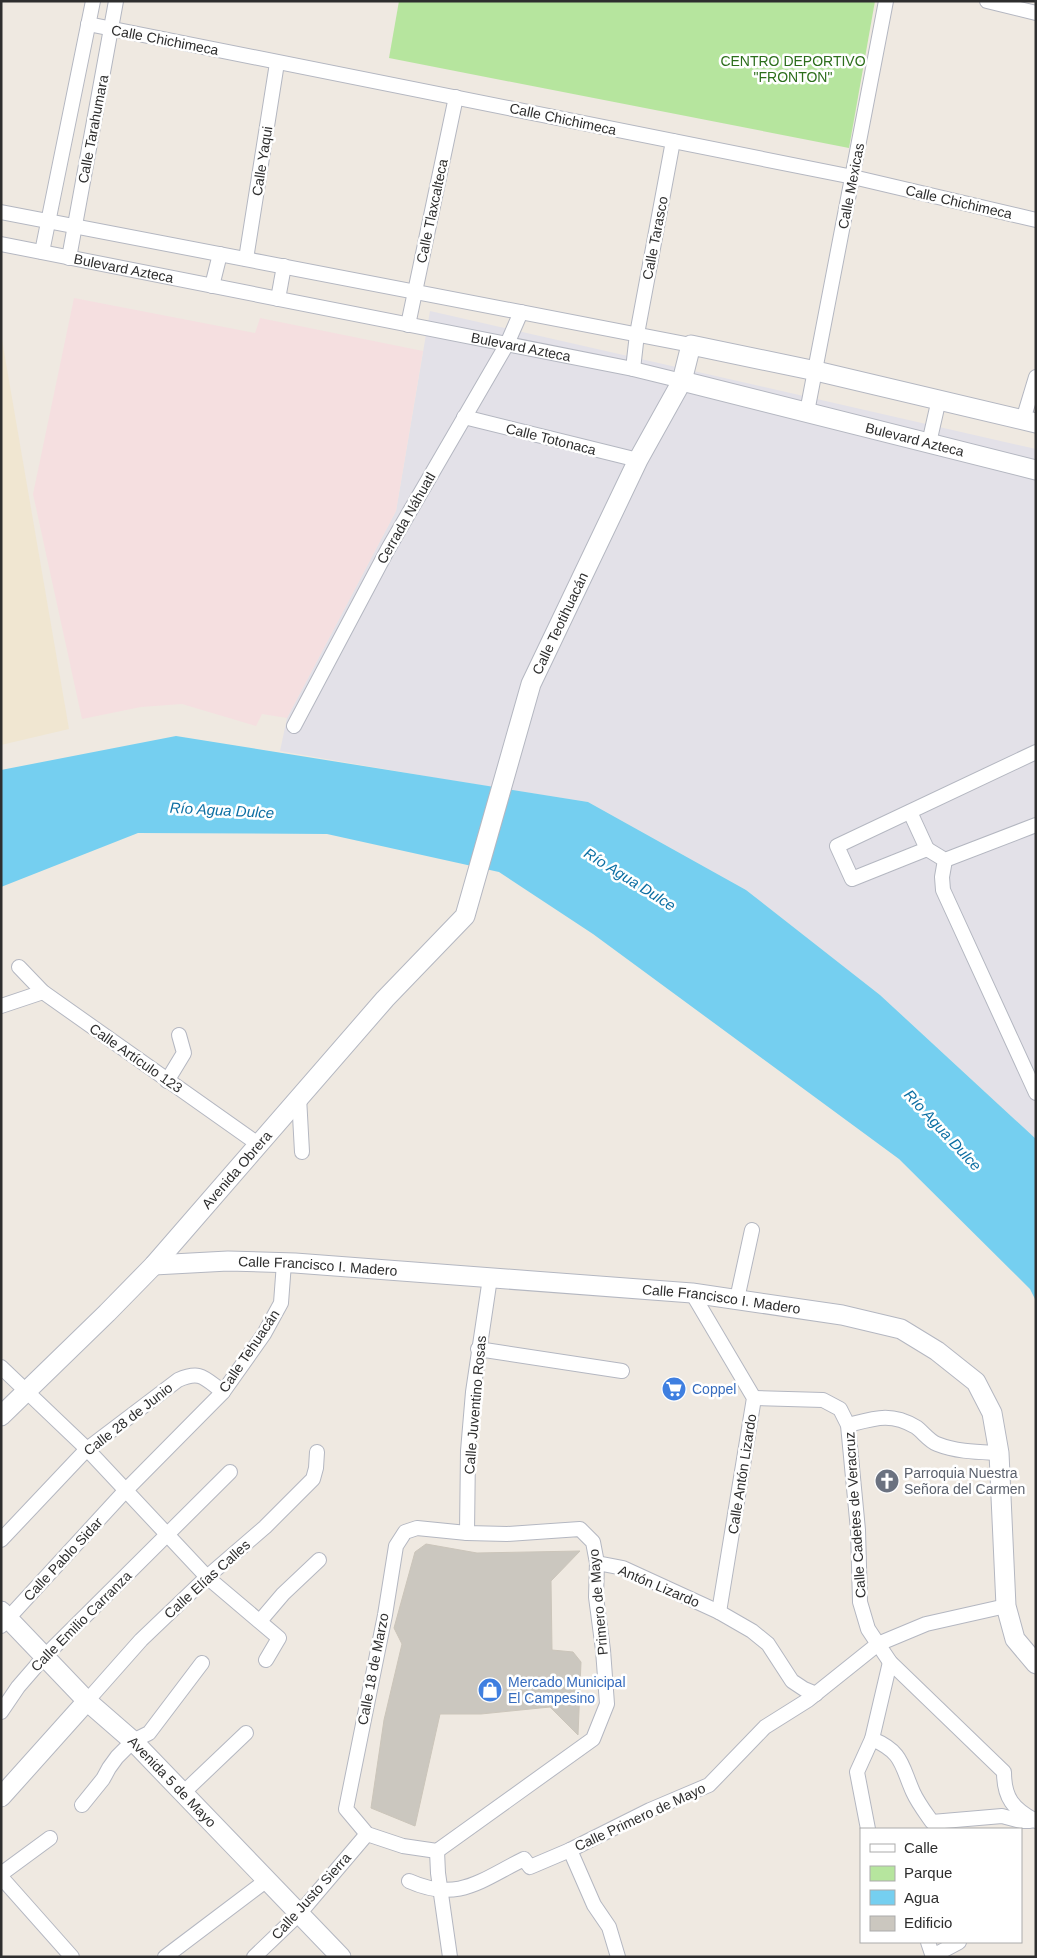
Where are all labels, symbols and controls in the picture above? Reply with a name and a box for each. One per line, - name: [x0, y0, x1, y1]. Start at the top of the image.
- street label: Calle Chichimeca: [110, 22, 220, 58]
- park label: CENTRO DEPORTIVO "FRONTON": [720, 53, 866, 85]
- street label: Calle Tarahumara: [75, 73, 111, 185]
- street label: Calle Chichimeca: [508, 100, 618, 138]
- street label: Calle Yaqui: [249, 125, 275, 197]
- street label: Calle Mexicas: [835, 142, 867, 230]
- street label: Calle Tlaxcalteca: [413, 157, 451, 265]
- street label: Calle Chichimeca: [904, 182, 1014, 222]
- street label: Calle Tarasco: [639, 195, 671, 281]
- street label: Bulevard Azteca: [72, 251, 175, 286]
- street label: Bulevard Azteca: [470, 329, 572, 365]
- street label: Bulevard Azteca: [864, 419, 966, 460]
- street label: Calle Totonaca: [504, 420, 598, 458]
- street label: Cerrada Náhuatl: [373, 470, 439, 566]
- street label: Calle Teotihuacán: [529, 570, 591, 677]
- water label: Río Agua Dulce: [169, 799, 275, 821]
- water label: Río Agua Dulce: [581, 844, 679, 914]
- street label: Calle Artículo 123: [86, 1020, 186, 1096]
- water label: Río Agua Dulce: [901, 1086, 985, 1174]
- street label: Avenida Obrera: [198, 1127, 275, 1212]
- street label: Calle Francisco I. Madero: [238, 1253, 398, 1279]
- street label: Calle Francisco I. Madero: [641, 1281, 802, 1317]
- street label: Calle Tehuacán: [215, 1307, 283, 1395]
- street label: Calle Juventino Rosas: [461, 1335, 489, 1475]
- supermarket icon: Coppel: [661, 1376, 687, 1402]
- street label: Calle 28 de Junio: [80, 1379, 176, 1459]
- place label: Coppel: [692, 1381, 736, 1397]
- street label: Calle Antón Lizardo: [725, 1413, 759, 1535]
- street label: Calle Cadetes de Veracruz: [841, 1431, 869, 1599]
- place label: Parroquia Nuestra Señora del Carmen: [904, 1465, 1025, 1497]
- church icon: Parroquia Nuestra Señora del Carmen: [874, 1468, 900, 1494]
- street label: Calle Pablo Sidar: [20, 1514, 106, 1604]
- street label: Calle Elías Calles: [161, 1536, 253, 1622]
- street label: Primero de Mayo: [585, 1548, 611, 1656]
- street label: Antón Lizardo: [616, 1562, 702, 1610]
- street label: Calle Emilio Carranza: [27, 1567, 135, 1675]
- street label: Calle 18 de Marzo: [354, 1612, 392, 1726]
- place label: Mercado Municipal El Campesino: [508, 1674, 626, 1706]
- shop icon: Mercado Municipal El Campesino: [477, 1677, 503, 1703]
- street label: Avenida 5 de Mayo: [125, 1733, 220, 1831]
- street label: Calle Primero de Mayo: [572, 1780, 708, 1854]
- legend: [860, 1828, 1022, 1943]
- text: Calle: [904, 1839, 938, 1856]
- street label: Calle Justo Sierra: [268, 1849, 354, 1942]
- text: Parque: [904, 1864, 952, 1881]
- text: Agua: [904, 1889, 940, 1906]
- text: Edificio: [904, 1914, 952, 1931]

